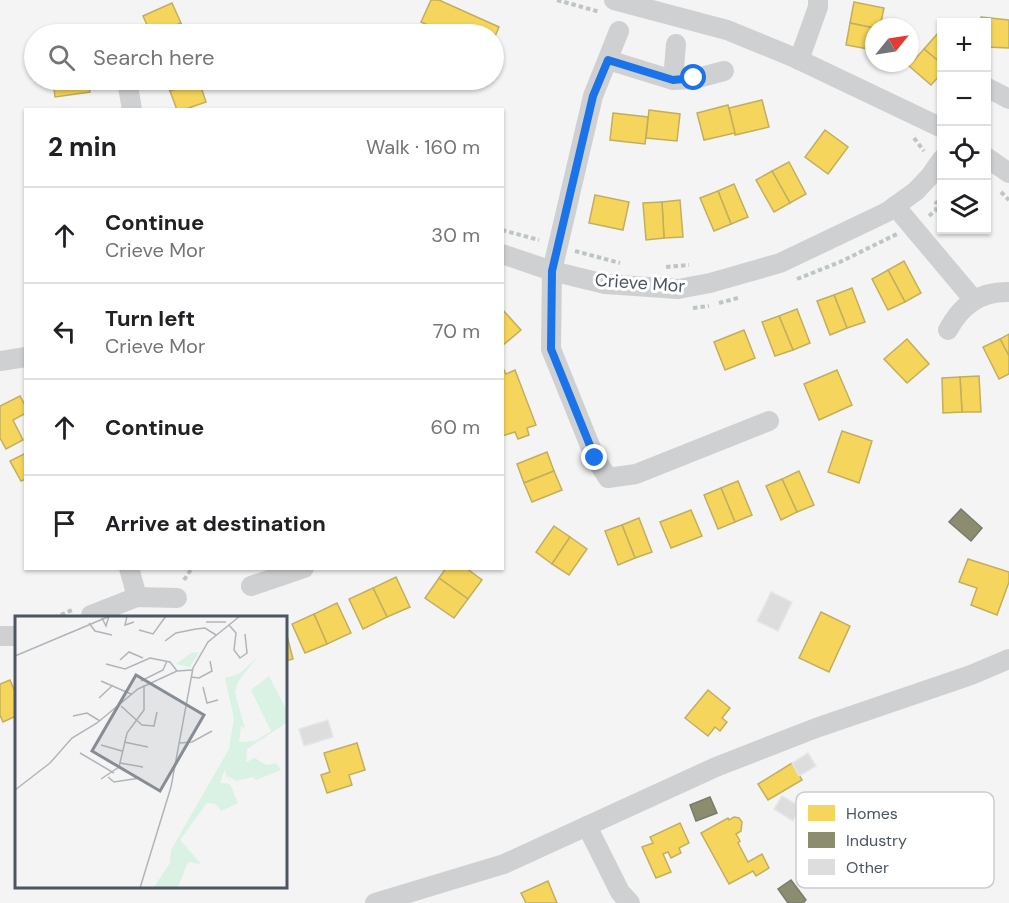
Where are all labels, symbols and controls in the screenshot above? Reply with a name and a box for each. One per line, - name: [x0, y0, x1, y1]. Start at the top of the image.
- north arrow: [865, 18, 919, 72]
- map controls: [937, 18, 991, 234]
- button: +: [937, 18, 991, 72]
- search box: [24, 24, 504, 90]
- icon: search: [45, 41, 78, 74]
- text: Search here: [93, 43, 214, 72]
- route start: [680, 64, 706, 90]
- button: −: [937, 72, 991, 126]
- button: locate: [937, 126, 991, 180]
- text: 2 min: [48, 130, 117, 164]
- text: Walk · 160 m: [366, 134, 480, 160]
- button: layers: [937, 180, 991, 234]
- text: Continue: [105, 208, 204, 237]
- icon: ahead: [48, 219, 81, 252]
- text: 30 m: [431, 222, 480, 248]
- text: Crieve Mor: [105, 237, 205, 263]
- street label: Crieve Mor: [594, 268, 686, 298]
- text: Turn left: [105, 304, 195, 333]
- icon: left: [48, 315, 81, 348]
- text: 70 m: [433, 318, 480, 344]
- text: Crieve Mor: [105, 333, 205, 359]
- icon: ahead: [48, 411, 81, 444]
- text: Continue: [105, 413, 204, 442]
- text: 60 m: [431, 414, 480, 440]
- route end: [581, 444, 607, 470]
- icon: arrive: [48, 507, 81, 540]
- text: Arrive at destination: [105, 509, 326, 538]
- inset map: [15, 616, 286, 888]
- legend: [796, 792, 994, 888]
- text: Homes: [846, 803, 898, 824]
- text: Industry: [846, 830, 907, 851]
- text: Other: [846, 857, 889, 878]

